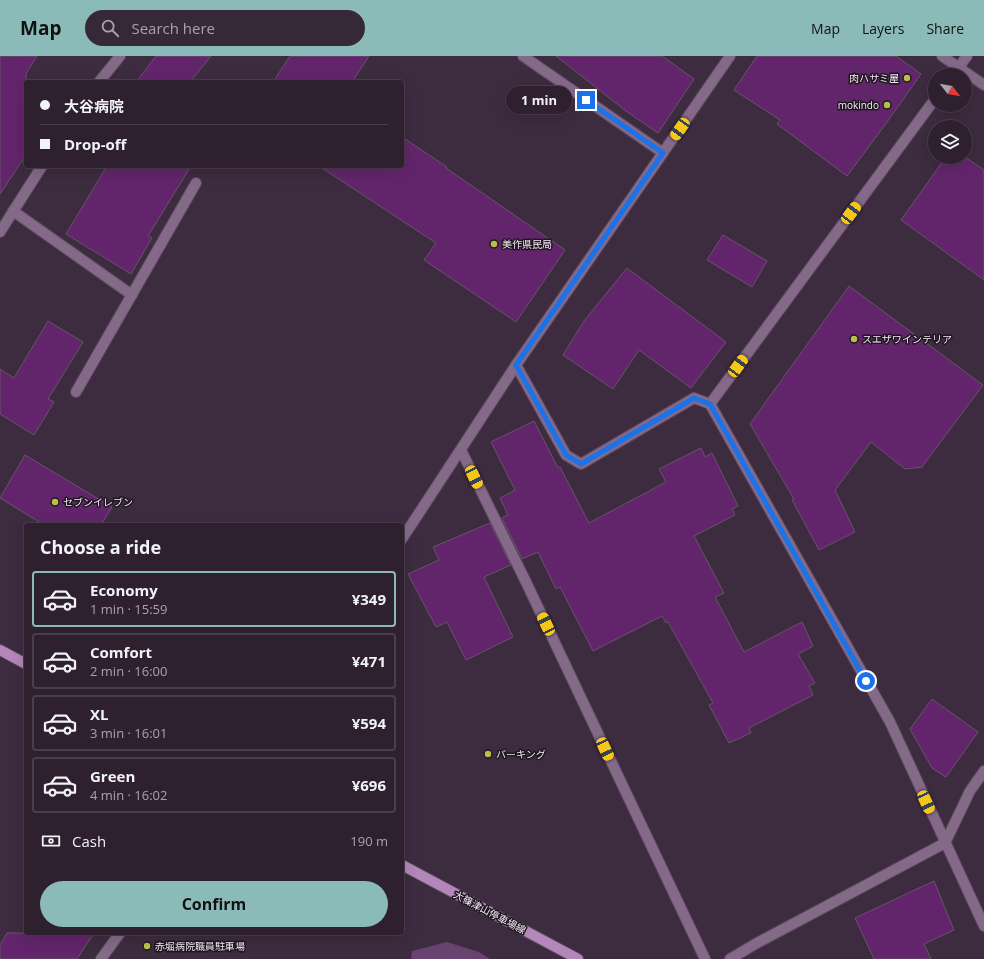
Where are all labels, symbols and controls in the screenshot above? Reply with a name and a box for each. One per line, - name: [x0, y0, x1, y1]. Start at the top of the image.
- search box: [85, 10, 365, 46]
- text: Map: [20, 15, 61, 41]
- icon: search: [99, 17, 121, 39]
- text: Search here: [131, 18, 215, 38]
- text: Map: [811, 19, 840, 38]
- text: Layers: [862, 19, 904, 38]
- text: Share: [926, 19, 964, 38]
- north arrow: [928, 68, 972, 112]
- map controls: [928, 68, 972, 164]
- place label: 肉ハサミ屋: [849, 71, 899, 85]
- marker: 肉ハサミ屋: [902, 73, 912, 83]
- callout: 1 min: [506, 86, 572, 114]
- text: 1 min: [521, 91, 557, 109]
- route end: [577, 91, 595, 109]
- text: 大谷病院: [64, 96, 124, 116]
- place label: mokindo: [838, 98, 879, 112]
- marker: mokindo: [882, 100, 892, 110]
- car: [668, 116, 692, 142]
- button: layers: [928, 120, 972, 164]
- text: Drop-off: [64, 134, 126, 154]
- car: [839, 200, 863, 226]
- place label: 美作県民局: [502, 237, 552, 251]
- marker: 美作県民局: [489, 239, 499, 249]
- place label: スエザワインテリア: [862, 332, 952, 346]
- marker: スエザワインテリア: [849, 334, 859, 344]
- car: [726, 353, 750, 379]
- car: [463, 464, 485, 490]
- place label: セブンイレブン: [63, 495, 133, 509]
- marker: セブンイレブン: [50, 497, 60, 507]
- text: Choose a ride: [40, 535, 161, 559]
- text: Economy: [90, 580, 158, 600]
- icon: car: [42, 581, 78, 617]
- text: ¥349: [352, 589, 386, 609]
- text: 1 min · 15:59: [90, 600, 167, 618]
- car: [535, 611, 557, 637]
- text: Comfort: [90, 642, 152, 662]
- icon: car: [42, 643, 78, 679]
- text: ¥471: [352, 651, 386, 671]
- text: 2 min · 16:00: [90, 662, 167, 680]
- route start: [857, 672, 875, 690]
- text: XL: [90, 704, 108, 724]
- icon: car: [42, 705, 78, 741]
- text: ¥594: [352, 713, 386, 733]
- text: 3 min · 16:01: [90, 724, 167, 742]
- car: [594, 736, 616, 762]
- place label: パーキング: [496, 747, 546, 761]
- marker: パーキング: [483, 749, 493, 759]
- text: Green: [90, 766, 135, 786]
- icon: car: [42, 767, 78, 803]
- text: ¥696: [352, 775, 386, 795]
- text: 4 min · 16:02: [90, 786, 167, 804]
- car: [915, 789, 937, 815]
- icon: cash: [40, 830, 62, 852]
- text: Cash: [72, 831, 106, 851]
- text: 190 m: [350, 832, 388, 850]
- button: Confirm: [40, 881, 388, 927]
- street label: 大篠津山停車場線: [451, 887, 529, 937]
- place label: 赤堀病院職員駐車場: [155, 939, 245, 953]
- marker: 赤堀病院職員駐車場: [142, 941, 152, 951]

